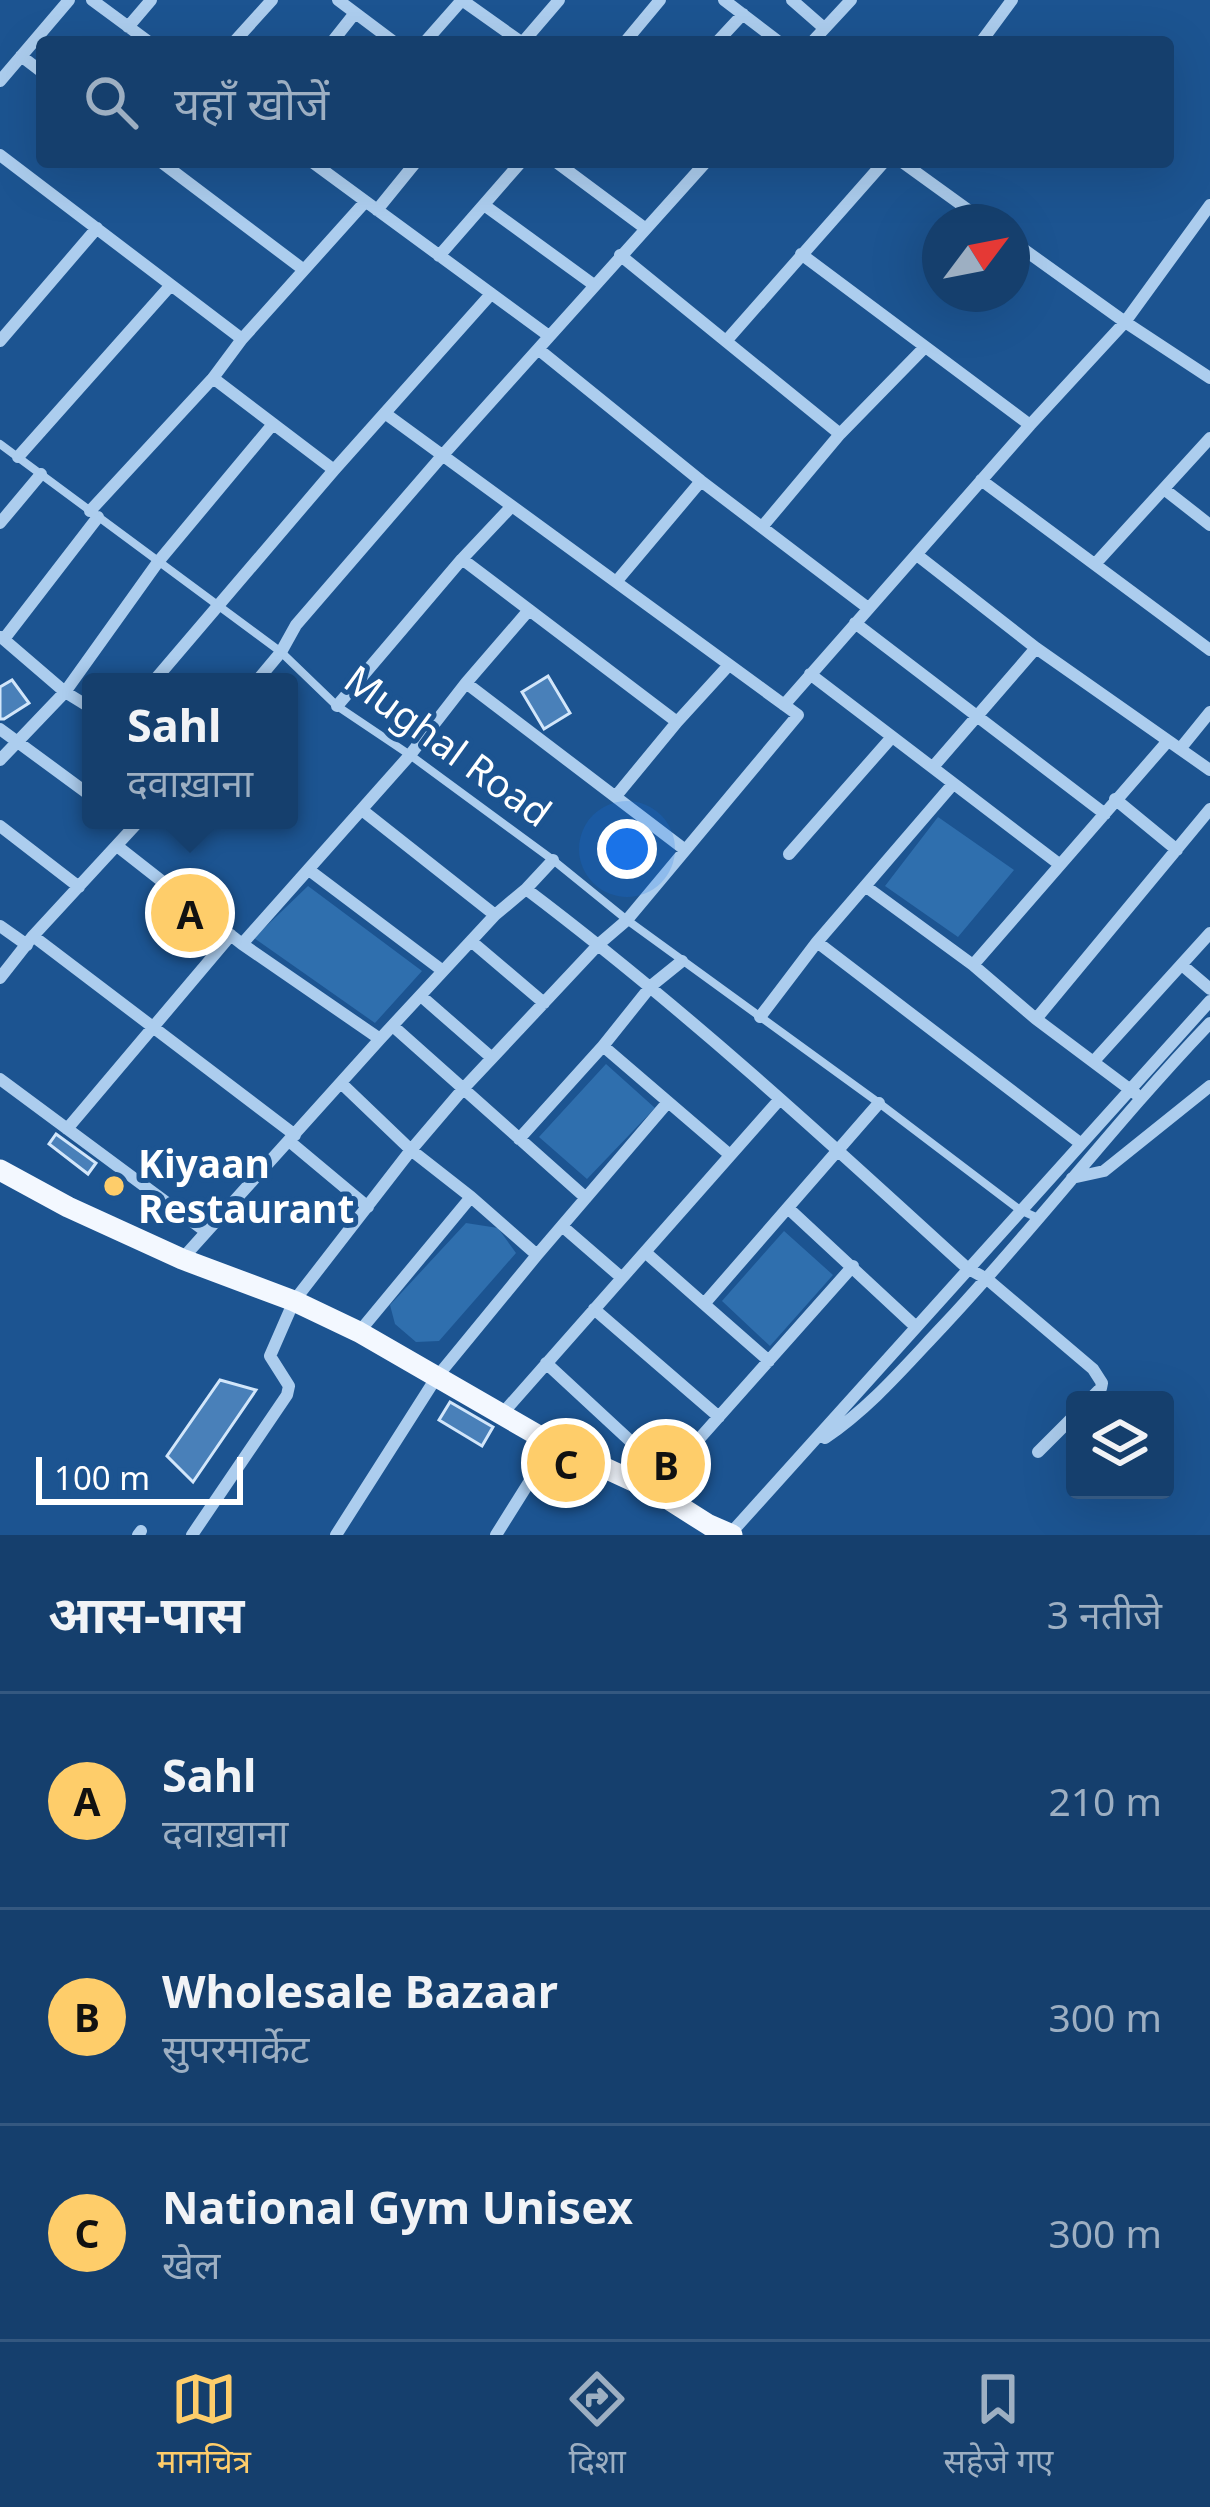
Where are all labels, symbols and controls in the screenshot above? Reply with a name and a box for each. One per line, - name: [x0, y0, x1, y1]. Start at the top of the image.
- search box: [36, 36, 1174, 168]
- icon: search: [78, 69, 144, 135]
- text: यहाँ खोजें: [174, 72, 329, 133]
- north arrow: [922, 204, 1030, 312]
- street label: Mughal Road: [335, 652, 563, 838]
- popup: [82, 673, 298, 829]
- text: Sahl: [127, 694, 221, 755]
- text: दवाख़ाना: [127, 755, 253, 808]
- your location: [597, 819, 657, 879]
- pin: A: [151, 868, 229, 958]
- place label: Kiyaan Restaurant: [138, 1136, 354, 1234]
- marker: Kiyaan Restaurant: [101, 1173, 127, 1199]
- map controls: [1066, 1391, 1174, 1499]
- button: layers: [1066, 1391, 1174, 1499]
- pin: C: [527, 1418, 605, 1508]
- pin: B: [627, 1419, 705, 1509]
- scale bar: [36, 1451, 243, 1504]
- text: 100 m: [54, 1455, 150, 1500]
- text: आस-पास: [48, 1578, 244, 1648]
- text: 3 नतीजे: [1047, 1587, 1162, 1640]
- text: Sahl: [162, 1744, 256, 1805]
- text: A: [74, 1774, 101, 1827]
- text: 210 m: [1048, 1774, 1162, 1827]
- text: दवाख़ाना: [162, 1805, 288, 1858]
- text: Wholesale Bazaar: [162, 1960, 558, 2021]
- text: B: [74, 1990, 100, 2043]
- text: 300 m: [1048, 1990, 1162, 2043]
- text: सुपरमार्केट: [162, 2021, 310, 2074]
- text: National Gym Unisex: [162, 2176, 633, 2237]
- text: C: [74, 2206, 100, 2259]
- text: 300 m: [1048, 2206, 1162, 2259]
- text: खेल: [162, 2237, 220, 2290]
- tab: मानचित्र: [157, 2366, 251, 2483]
- tab: दिशा: [564, 2366, 630, 2483]
- tab: सहेजे गए: [944, 2366, 1053, 2483]

